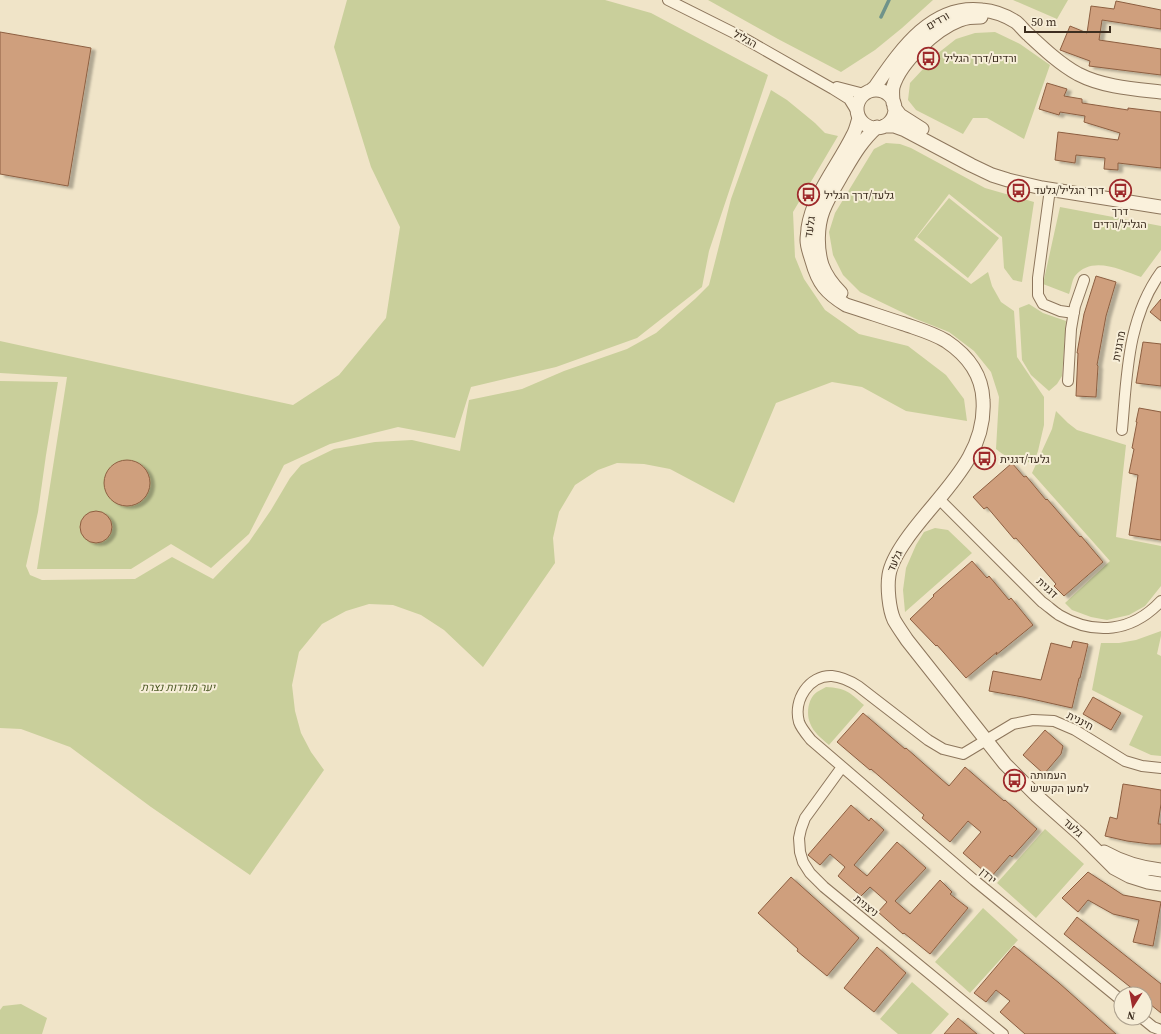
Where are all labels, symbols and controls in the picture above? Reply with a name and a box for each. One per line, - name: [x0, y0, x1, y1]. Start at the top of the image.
- street label: ורדים: [924, 8, 952, 34]
- scale bar: [1025, 8, 1110, 34]
- text: 50 m: [1031, 14, 1057, 30]
- street label: הגליל: [730, 26, 760, 52]
- bus stop icon: ורדים/דרך הגליל: [915, 45, 941, 71]
- place label: ורדים/דרך הגליל: [944, 51, 1017, 66]
- bus stop icon: דרך הגליל/גלעד: [1006, 177, 1032, 203]
- bus stop icon: דרך הגליל/ורדים: [1107, 178, 1133, 204]
- bus stop icon: גלעד/דרך הגליל: [795, 182, 821, 208]
- place label: דרך הגליל/גלעד: [1034, 183, 1104, 198]
- place label: גלעד/דרך הגליל: [824, 188, 894, 203]
- place label: דרך הגליל/ורדים: [1093, 204, 1147, 232]
- street label: גלעד: [801, 215, 819, 239]
- street label: מרגנית: [1109, 329, 1129, 363]
- bus stop icon: גלעד/דגנית: [971, 446, 997, 472]
- place label: גלעד/דגנית: [1000, 452, 1050, 467]
- street label: גלעד: [884, 548, 906, 574]
- street label: דגנית: [1033, 574, 1061, 602]
- park label: יער מורדות נצרת: [141, 680, 217, 695]
- street label: חיננית: [1064, 708, 1096, 734]
- bus stop icon: העמותה למען הקשיש: [1001, 768, 1027, 794]
- place label: העמותה למען הקשיש: [1030, 768, 1089, 796]
- street label: גלעד: [1060, 815, 1086, 841]
- street label: ירדן: [976, 865, 1000, 887]
- street label: ניצנית: [851, 892, 881, 920]
- north arrow: [1113, 986, 1153, 1026]
- text: N: [1126, 1007, 1137, 1023]

